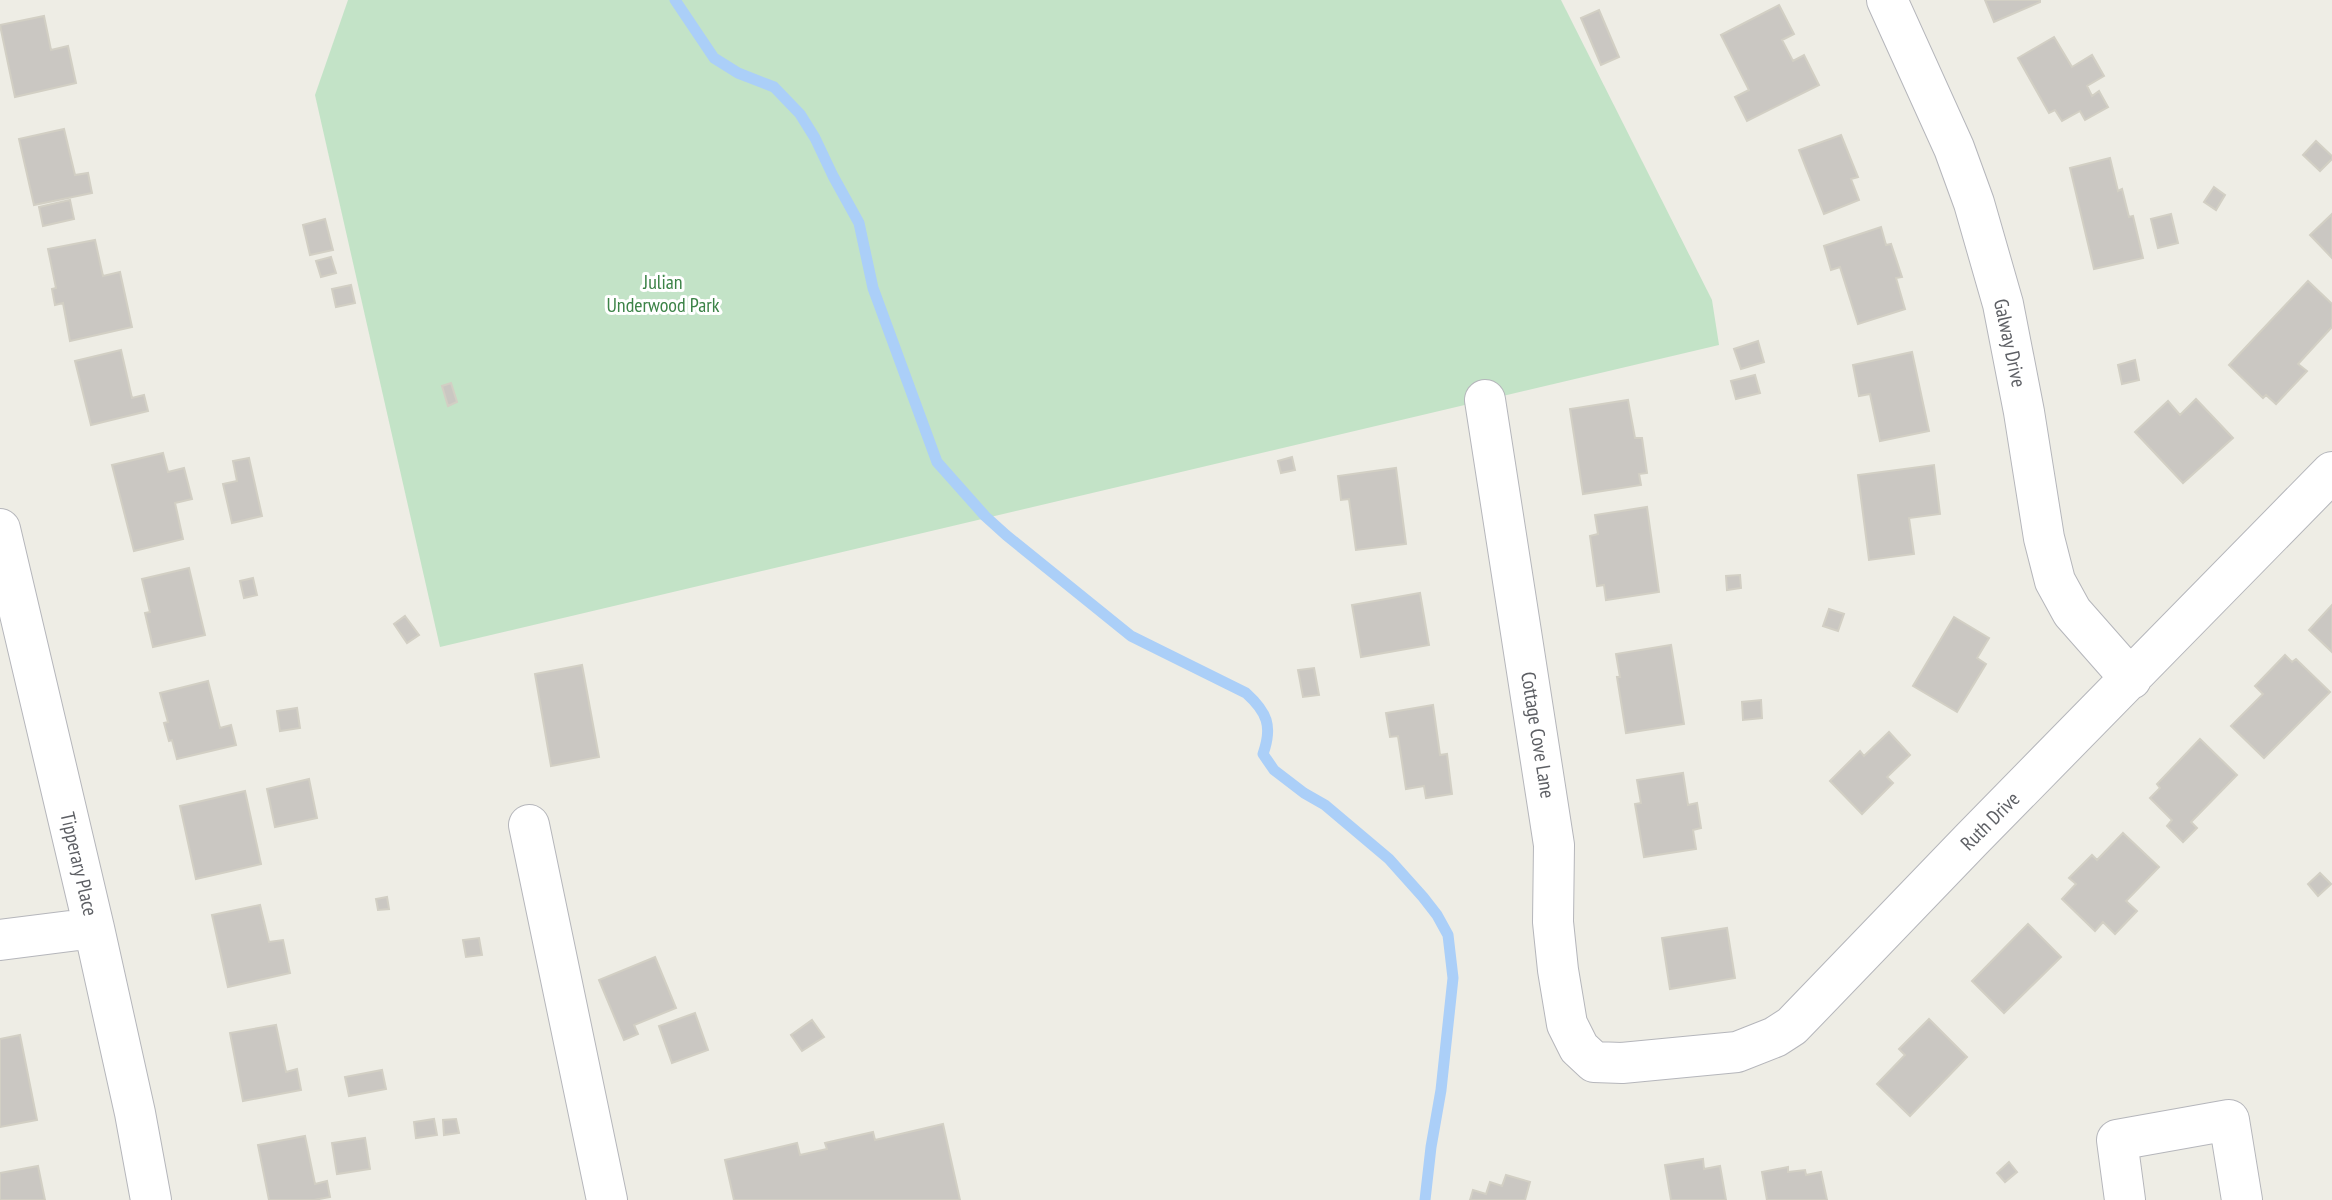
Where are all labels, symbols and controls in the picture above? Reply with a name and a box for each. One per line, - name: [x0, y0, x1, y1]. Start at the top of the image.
- park label: Julian Underwood Park: [606, 269, 720, 318]
- street label: Galway Drive: [1988, 296, 2032, 390]
- street label: Cottage Cove Lane: [1515, 670, 1561, 800]
- street label: Ruth Drive: [1955, 786, 2025, 856]
- street label: Tipperary Place: [54, 810, 104, 918]

